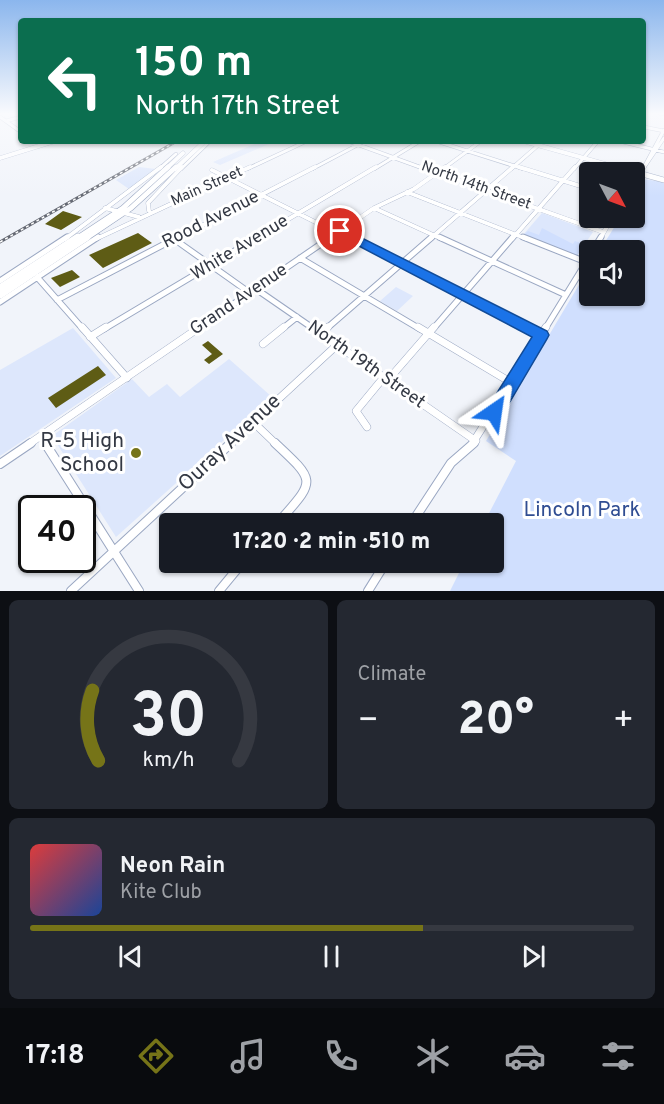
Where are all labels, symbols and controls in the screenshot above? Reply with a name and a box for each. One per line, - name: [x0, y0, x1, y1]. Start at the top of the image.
- text: 150 m: [135, 38, 252, 91]
- icon: left: [36, 42, 114, 120]
- text: North 17th Street: [135, 90, 340, 124]
- street label: North 14th Street: [418, 157, 534, 215]
- north arrow: [579, 162, 645, 228]
- map controls: [579, 162, 645, 306]
- street label: Main Street: [168, 163, 246, 211]
- street label: Rood Avenue: [159, 186, 263, 254]
- pin: [314, 205, 365, 256]
- street label: White Avenue: [187, 210, 293, 286]
- icon: arrive: [323, 214, 356, 247]
- button: sound: [579, 240, 645, 306]
- street label: Grand Avenue: [186, 259, 292, 341]
- street label: North 19th Street: [303, 316, 429, 414]
- position arrow: [462, 380, 526, 444]
- street label: Ouray Avenue: [173, 388, 287, 498]
- place label: R-5 High School: [40, 428, 124, 479]
- marker: R-5 High School: [129, 446, 143, 460]
- speed limit sign: 40: [18, 495, 96, 573]
- park label: Lincoln Park: [523, 497, 641, 524]
- text: 17:20 · 2 min · 510 m: [233, 529, 430, 556]
- text: Climate: [358, 662, 426, 688]
- text: 30: [130, 680, 207, 759]
- text: 20°: [458, 693, 534, 750]
- text: −: [358, 701, 379, 743]
- text: +: [613, 701, 634, 743]
- text: km/h: [142, 748, 194, 775]
- text: Neon Rain: [120, 853, 225, 880]
- text: Kite Club: [120, 880, 202, 906]
- icon: previous: [114, 940, 147, 973]
- icon: pause: [315, 940, 348, 973]
- icon: next: [517, 940, 550, 973]
- icon: directions: [135, 1035, 177, 1077]
- icon: music: [227, 1035, 269, 1077]
- icon: phone: [320, 1035, 362, 1077]
- icon: climate: [412, 1035, 454, 1077]
- icon: car: [504, 1035, 546, 1077]
- icon: filters: [597, 1035, 639, 1077]
- text: 17:18: [25, 1039, 85, 1073]

